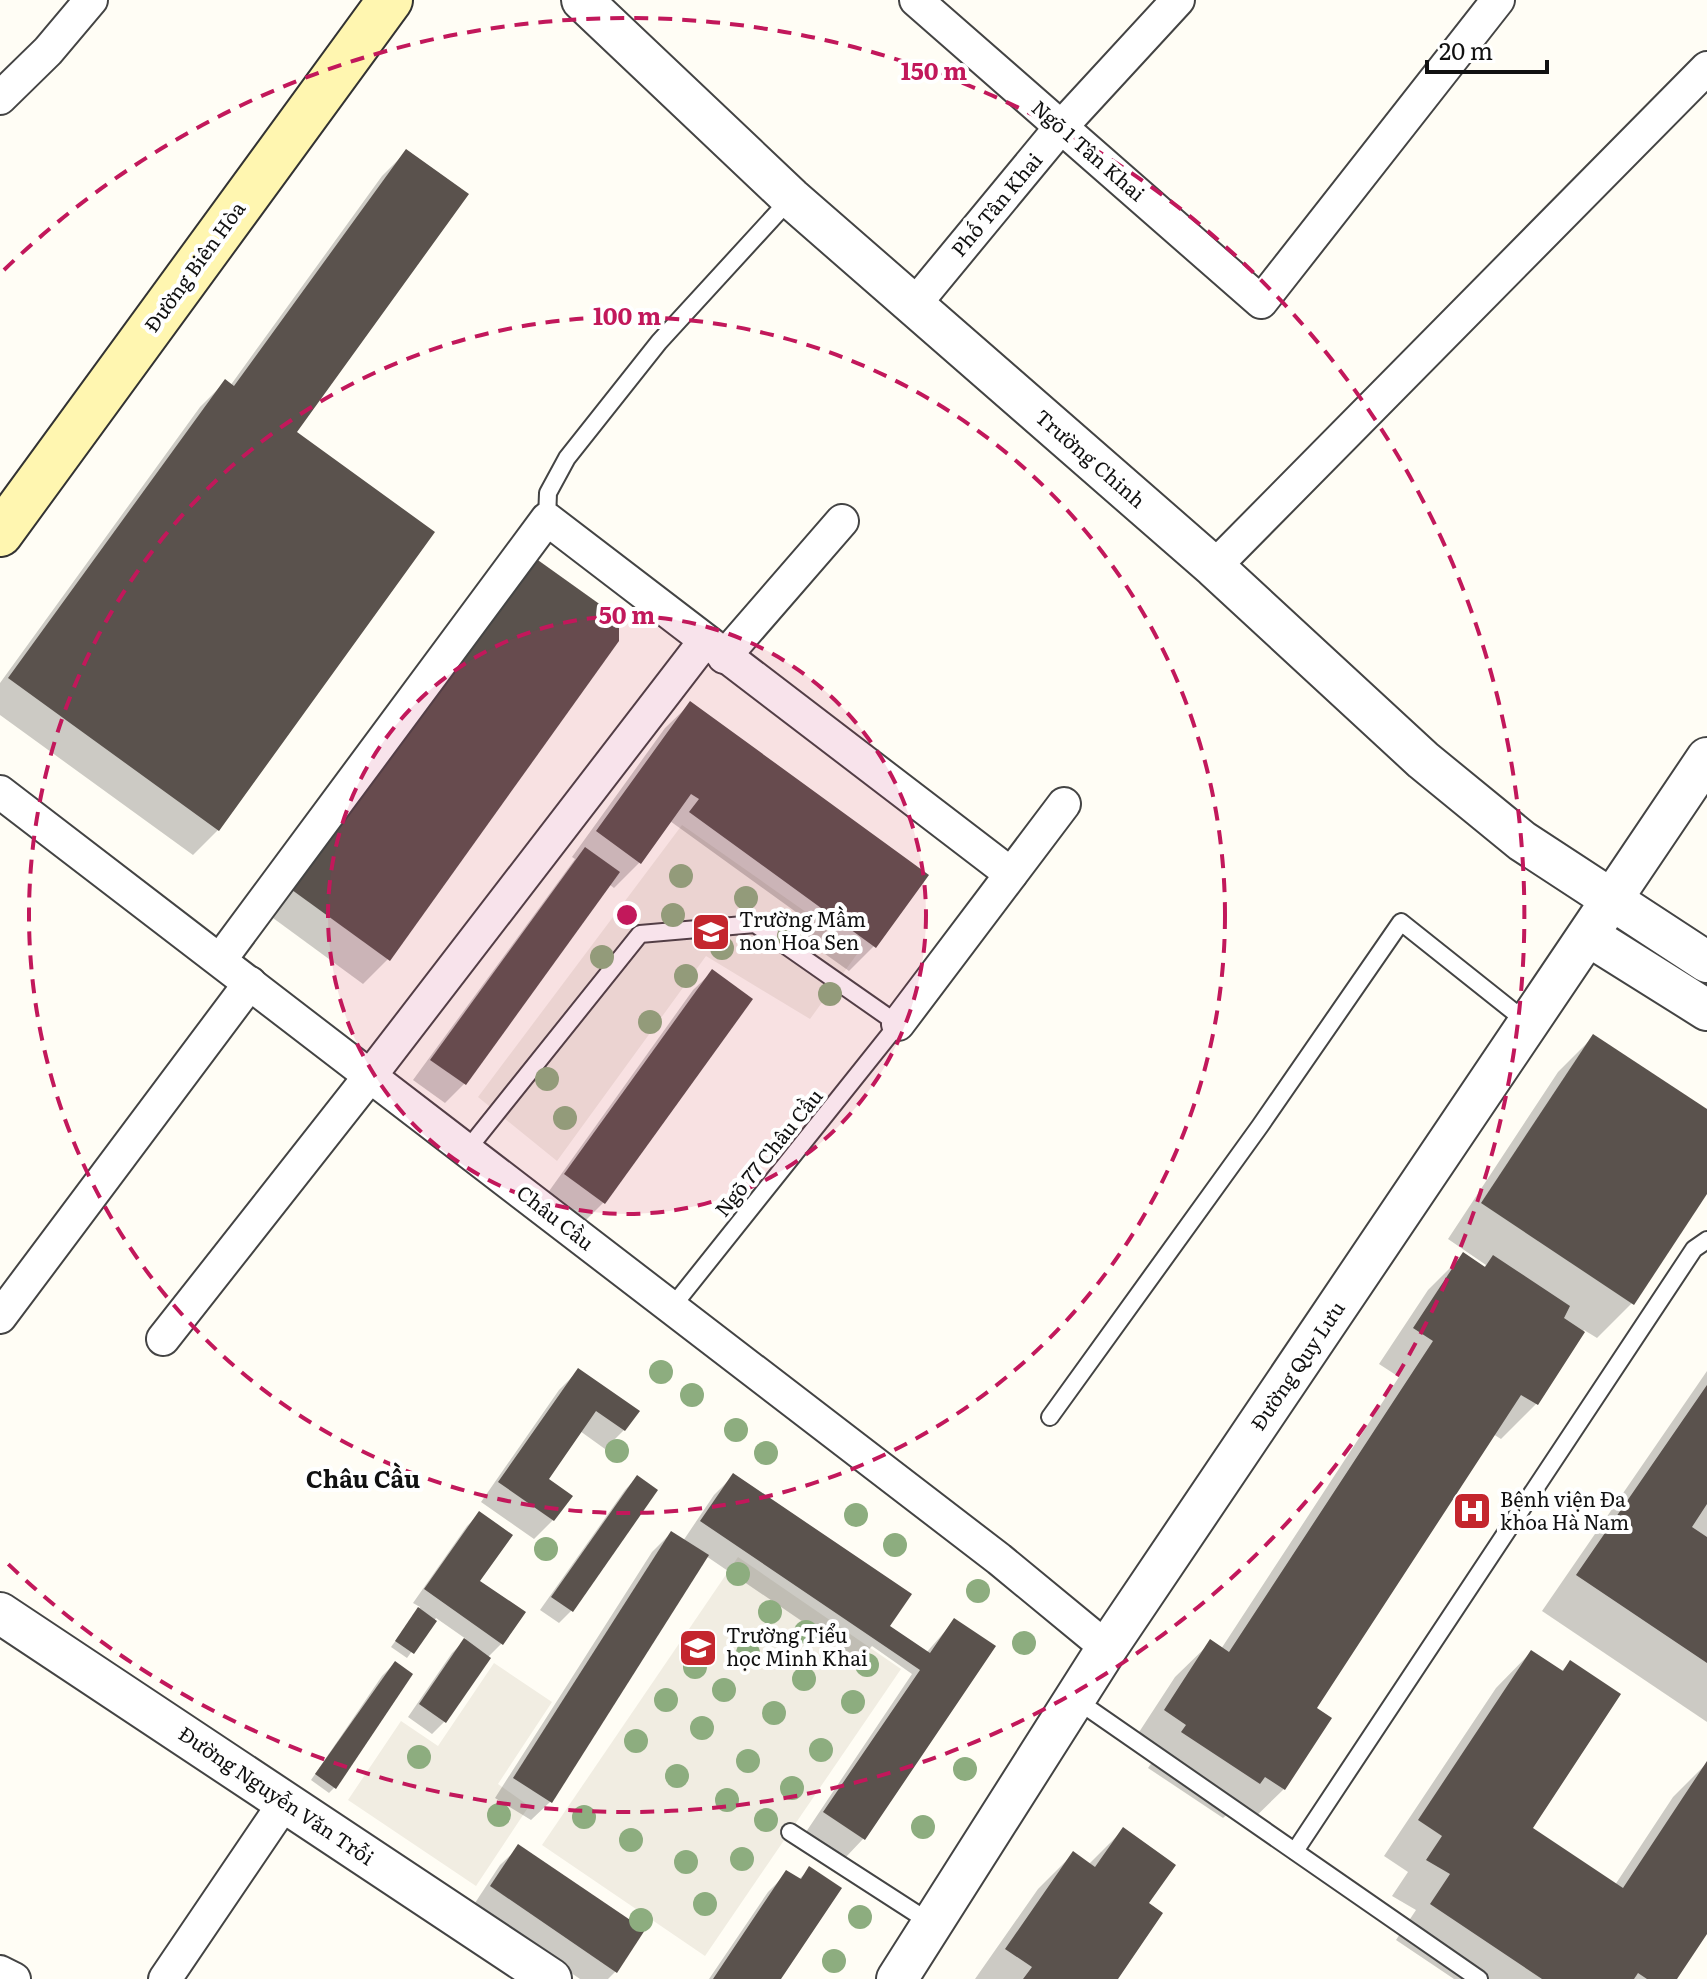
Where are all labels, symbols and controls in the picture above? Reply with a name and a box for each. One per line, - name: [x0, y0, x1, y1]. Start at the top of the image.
- scale bar: [1427, 24, 1547, 74]
- text: 20 m: [1439, 32, 1493, 67]
- text: 150 m: [901, 52, 967, 87]
- street label: Ngõ 1 Tân Khai: [1026, 92, 1153, 207]
- street label: Phố Tân Khai: [943, 145, 1048, 262]
- street label: Đường Biên Hòa: [136, 194, 251, 337]
- text: 100 m: [593, 297, 661, 332]
- street label: Trường Chinh: [1030, 401, 1153, 514]
- text: 50 m: [599, 596, 655, 631]
- centre of rings: [613, 901, 641, 929]
- place label: Trường Mầm non Hoa Sen: [739, 903, 866, 956]
- school or university icon: Trường Mầm non Hoa Sen: [690, 911, 732, 953]
- street label: Ngõ 77 Châu Cầu: [706, 1081, 829, 1222]
- street label: Châu Cầu: [511, 1177, 601, 1256]
- street label: Đường Quy Lưu: [1242, 1294, 1351, 1436]
- district label: Châu Cầu: [306, 1460, 420, 1495]
- place label: Bệnh viện Đa khoa Hà Nam: [1500, 1483, 1629, 1536]
- hospital icon: Bệnh viện Đa khoa Hà Nam: [1451, 1490, 1493, 1532]
- place label: Trường Tiểu học Minh Khai: [726, 1619, 868, 1672]
- school or university icon: Trường Tiểu học Minh Khai: [677, 1627, 719, 1669]
- street label: Đường Nguyễn Văn Trỗi: [173, 1718, 381, 1871]

